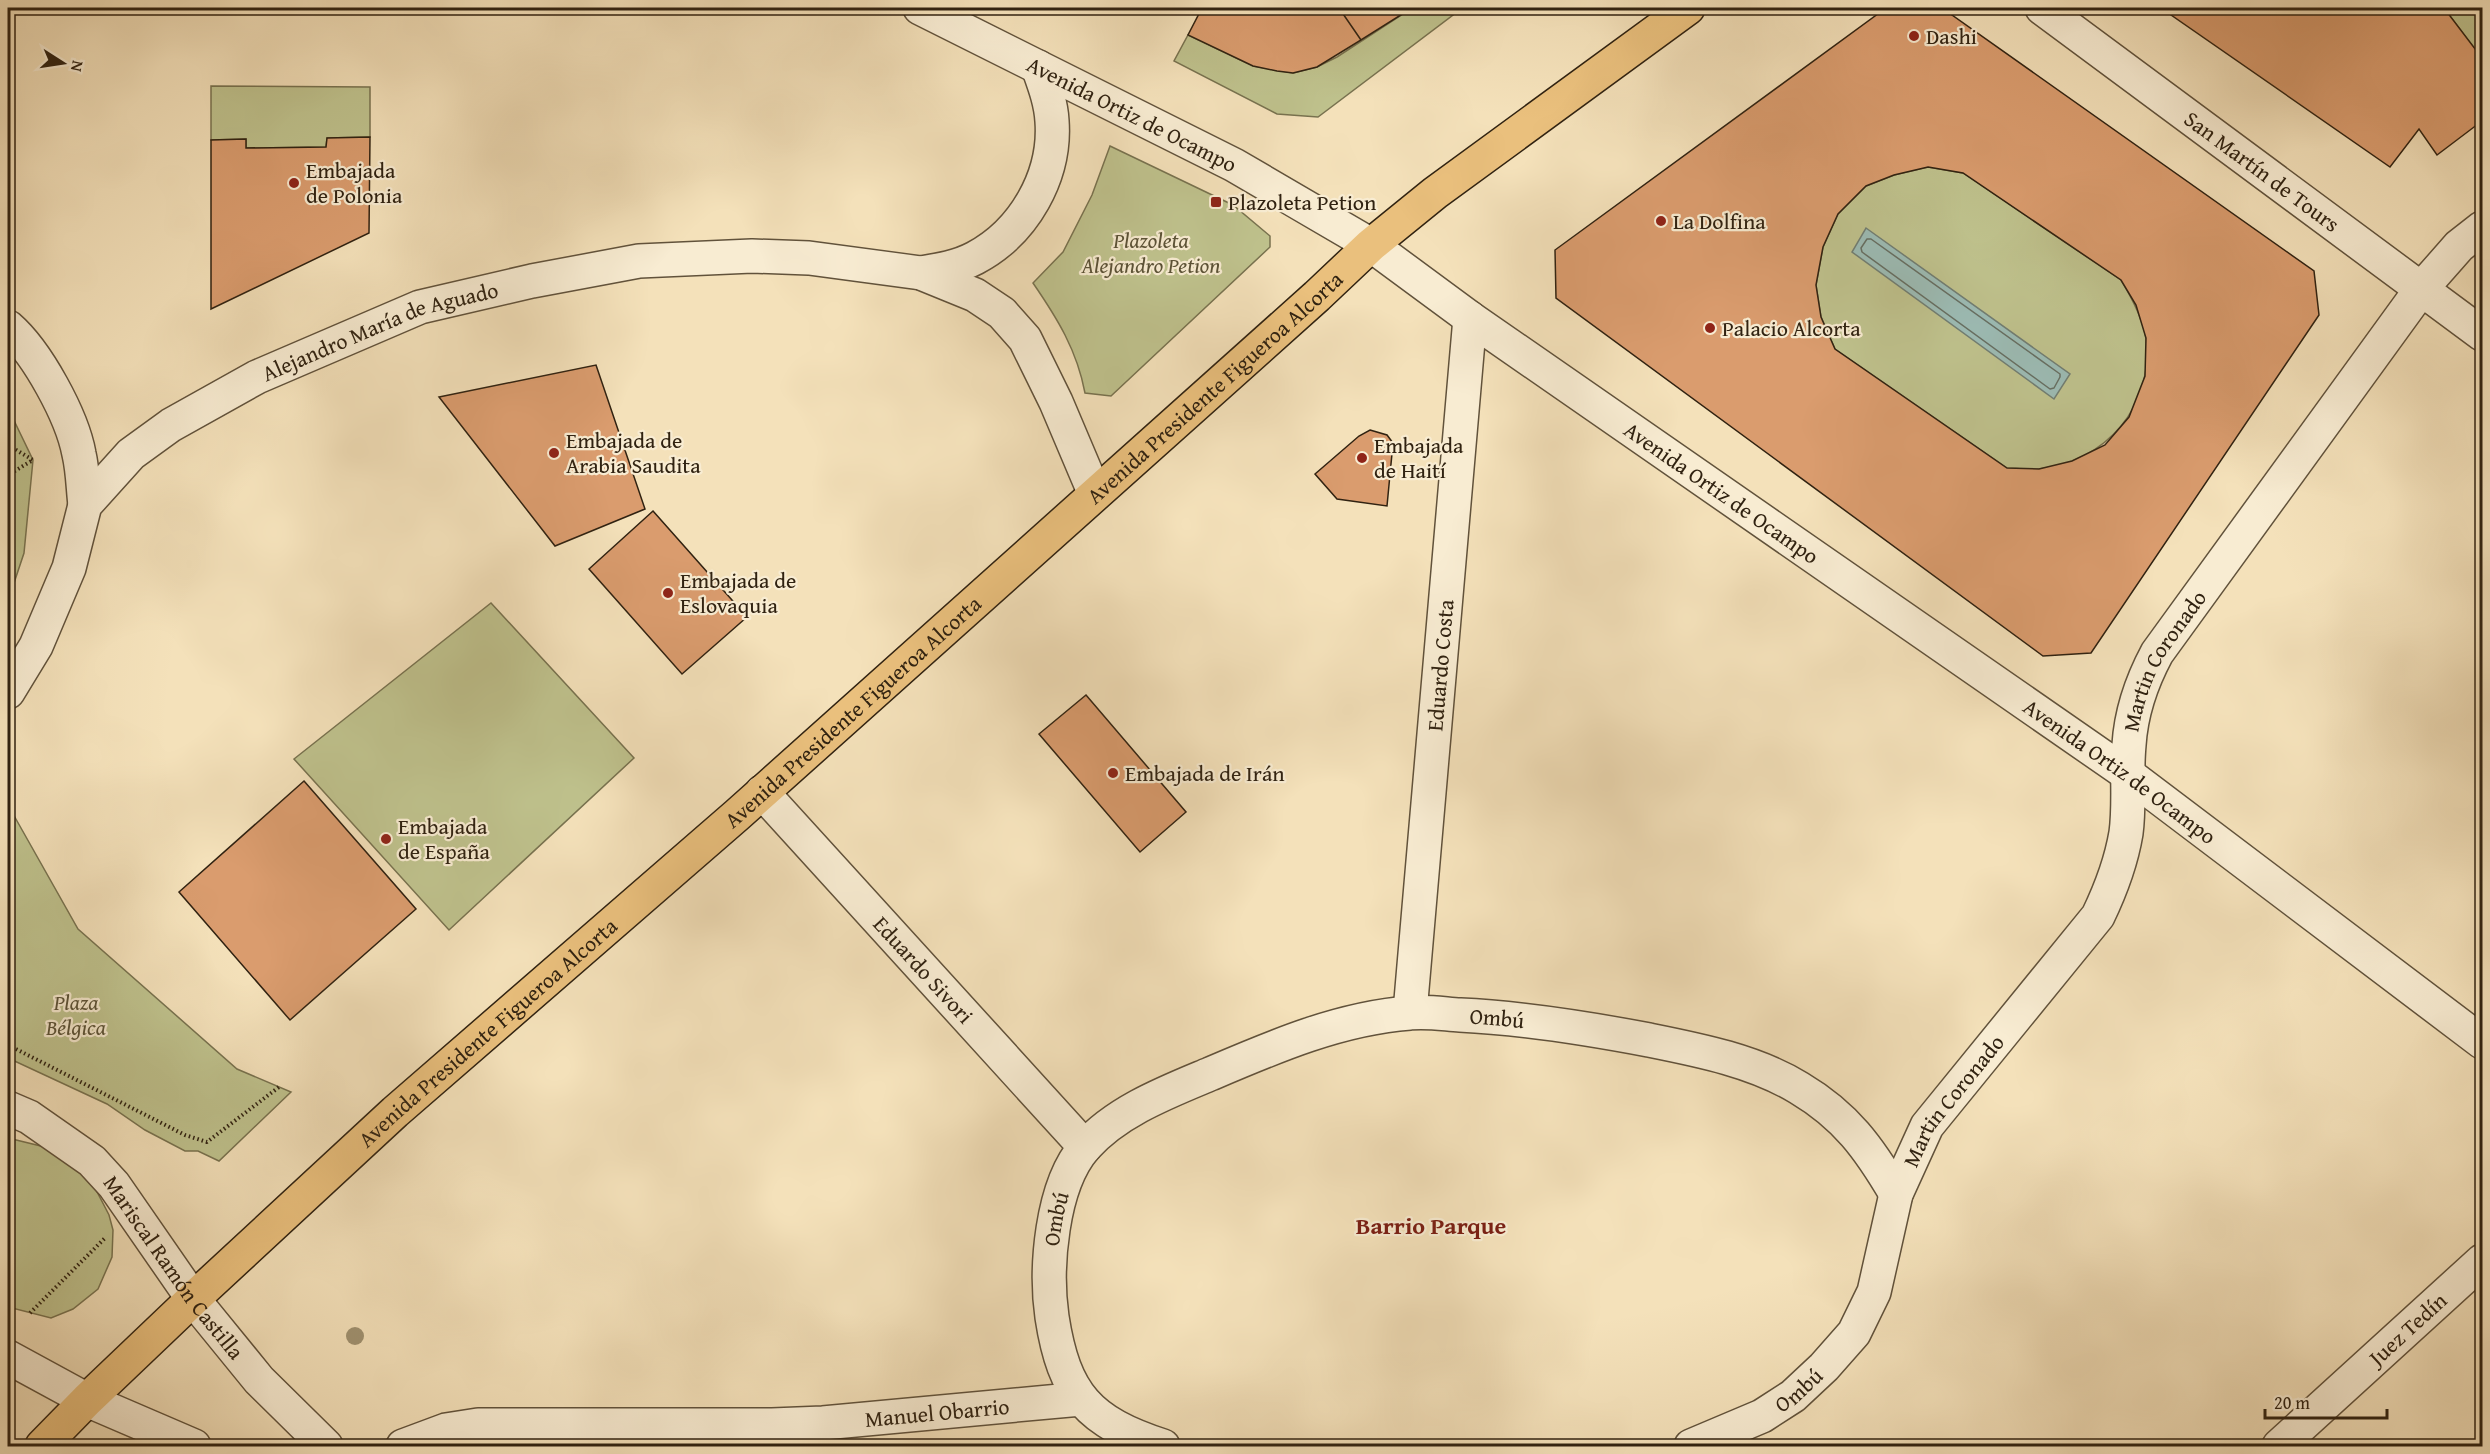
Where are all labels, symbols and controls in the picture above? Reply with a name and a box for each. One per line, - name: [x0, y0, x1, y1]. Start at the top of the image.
- place label: Dashi: [1926, 20, 1977, 52]
- marker: Dashi: [1907, 29, 1921, 43]
- north arrow: [33, 33, 93, 93]
- street label: Avenida Ortiz de Ocampo: [1021, 48, 1242, 180]
- text: N: [65, 58, 91, 74]
- street label: San Martín de Tours: [2178, 103, 2347, 239]
- place label: Embajada de Polonia: [306, 154, 403, 211]
- marker: Embajada de Polonia: [287, 176, 301, 190]
- place label: Plazoleta Petion: [1228, 186, 1377, 218]
- marker: Plazoleta Petion: [1209, 195, 1223, 209]
- place label: La Dolfina: [1673, 205, 1766, 237]
- marker: La Dolfina: [1654, 214, 1668, 228]
- park label: Plazoleta Alejandro Petion: [1081, 224, 1220, 281]
- street label: Avenida Presidente Figueroa Alcorta: [1079, 263, 1350, 511]
- street label: Alejandro María de Aguado: [257, 273, 501, 389]
- place label: Palacio Alcorta: [1722, 312, 1861, 344]
- marker: Palacio Alcorta: [1703, 321, 1717, 335]
- street label: Avenida Ortiz de Ocampo: [1618, 414, 1826, 572]
- place label: Embajada de Arabia Saudita: [566, 424, 701, 481]
- place label: Embajada de Haití: [1374, 429, 1464, 486]
- marker: Embajada de Arabia Saudita: [547, 446, 561, 460]
- marker: Embajada de Haití: [1355, 451, 1369, 465]
- place label: Embajada de Eslovaquia: [680, 564, 796, 621]
- street label: Martin Coronado: [2114, 583, 2214, 734]
- marker: Embajada de Eslovaquia: [661, 586, 675, 600]
- street label: Avenida Presidente Figueroa Alcorta: [717, 588, 988, 835]
- street label: Eduardo Costa: [1418, 598, 1462, 732]
- street label: Avenida Ortiz de Ocampo: [2017, 690, 2223, 852]
- place label: Embajada de Irán: [1125, 757, 1285, 789]
- marker: Embajada de Irán: [1106, 766, 1120, 780]
- place label: Embajada de España: [398, 810, 490, 867]
- marker: Embajada de España: [379, 832, 393, 846]
- street label: Eduardo Sivori: [866, 908, 981, 1031]
- street label: Avenida Presidente Figueroa Alcorta: [351, 910, 624, 1155]
- park label: Plaza Bélgica: [45, 986, 106, 1043]
- street label: Ombú: [1469, 1000, 1526, 1036]
- street label: Martin Coronado: [1894, 1027, 2012, 1172]
- street label: Mariscal Ramón Castilla: [96, 1169, 252, 1367]
- street label: Ombú: [1035, 1188, 1077, 1248]
- district label: Barrio Parque: [1356, 1208, 1507, 1243]
- street label: Juez Tedín: [2359, 1284, 2454, 1375]
- street label: Ombú: [1768, 1360, 1830, 1420]
- scale bar: [2265, 1382, 2386, 1420]
- text: 20 m: [2274, 1389, 2310, 1416]
- street label: Manuel Obarrio: [864, 1390, 1011, 1435]

